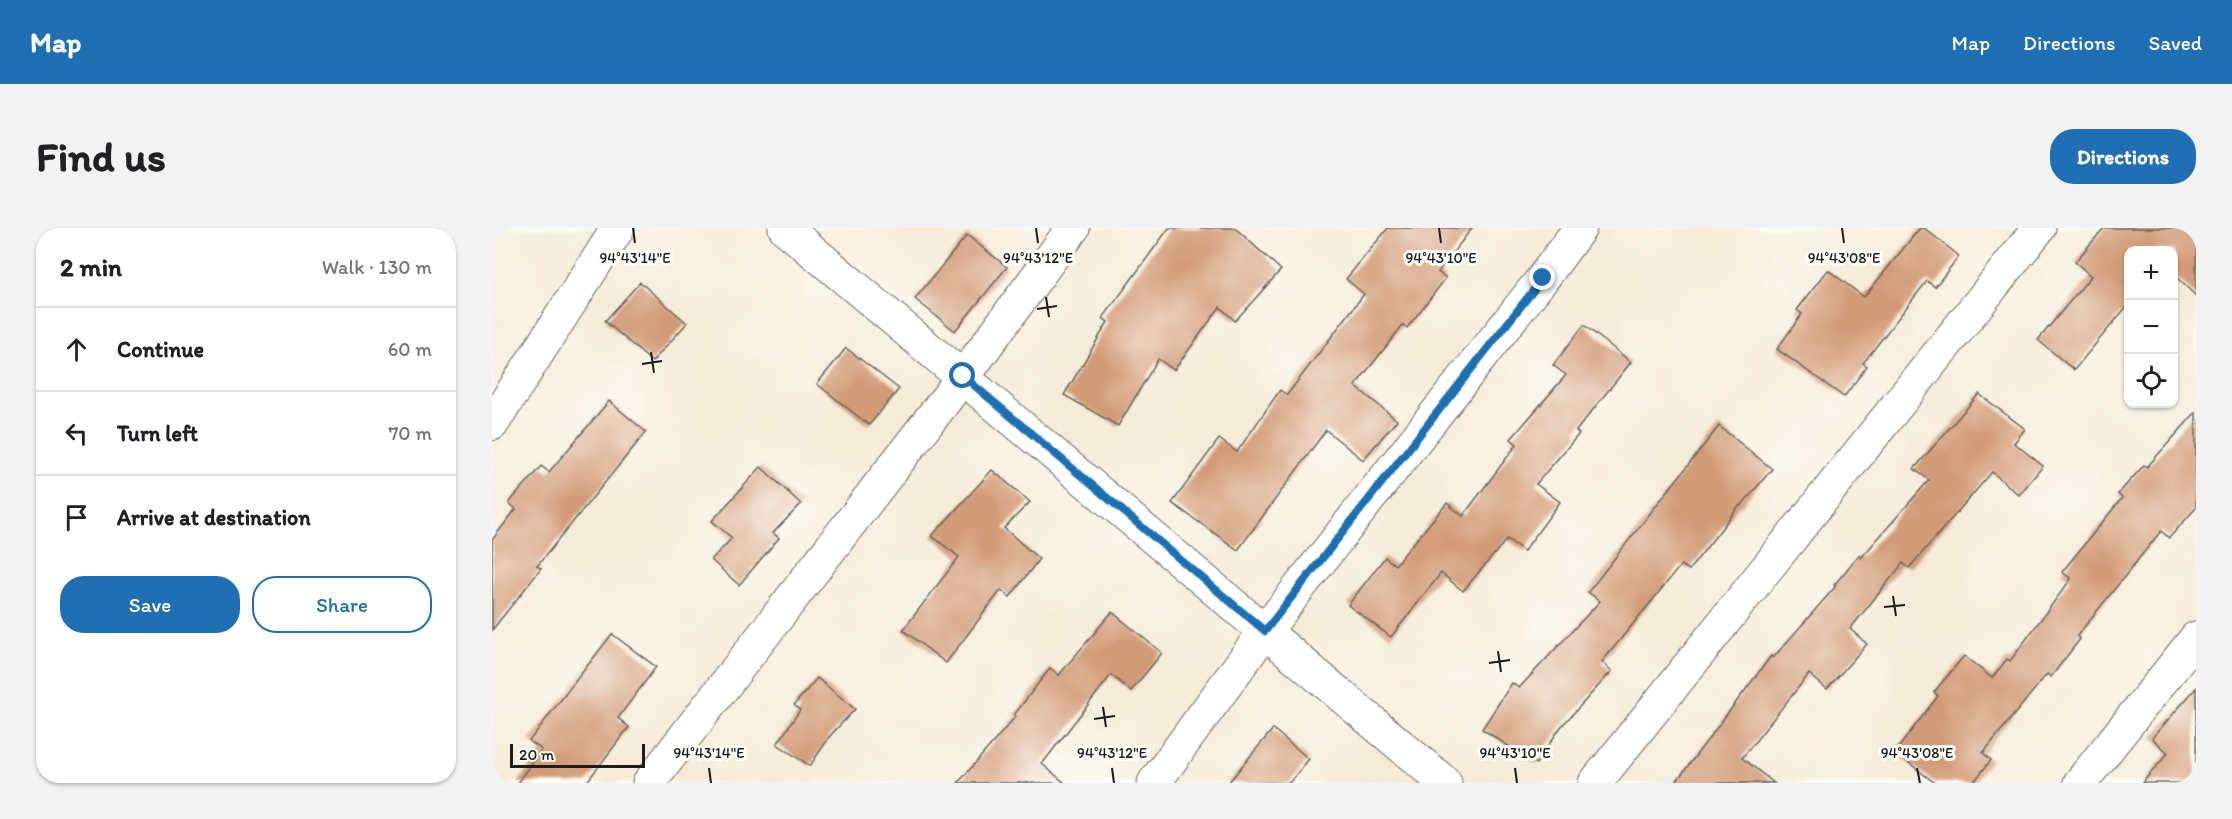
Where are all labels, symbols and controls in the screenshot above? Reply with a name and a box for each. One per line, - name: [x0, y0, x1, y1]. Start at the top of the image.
- text: Map: [30, 25, 81, 59]
- text: Map: [1952, 30, 1990, 55]
- text: Directions: [2023, 30, 2115, 55]
- text: Saved: [2148, 30, 2202, 55]
- button: Directions: [2050, 129, 2196, 184]
- text: Find us: [36, 131, 166, 182]
- map controls: [2124, 246, 2178, 408]
- button: +: [2124, 246, 2178, 300]
- text: 94°43'14"E: [600, 249, 671, 267]
- text: 94°43'12"E: [1003, 249, 1073, 267]
- text: 94°43'10"E: [1405, 249, 1477, 267]
- text: 94°43'08"E: [1808, 249, 1880, 267]
- text: 2 min: [60, 251, 122, 283]
- text: Walk · 130 m: [322, 255, 432, 279]
- route end: [1529, 264, 1555, 290]
- button: −: [2124, 300, 2178, 354]
- icon: ahead: [60, 333, 93, 366]
- text: Continue: [117, 336, 204, 363]
- text: 60 m: [388, 337, 432, 361]
- button: locate: [2124, 354, 2178, 408]
- route start: [949, 362, 975, 388]
- icon: left: [60, 417, 93, 450]
- text: Turn left: [117, 420, 198, 447]
- text: 70 m: [388, 421, 432, 445]
- icon: arrive: [60, 501, 93, 534]
- text: Arrive at destination: [117, 504, 311, 531]
- button: Save: [60, 576, 240, 633]
- button: Share: [252, 576, 432, 633]
- scale bar: [510, 741, 645, 768]
- text: 94°43'14"E: [674, 744, 745, 762]
- text: 94°43'12"E: [1077, 744, 1147, 762]
- text: 94°43'10"E: [1479, 744, 1551, 762]
- text: 94°43'08"E: [1881, 744, 1953, 762]
- text: 20 m: [519, 745, 554, 764]

